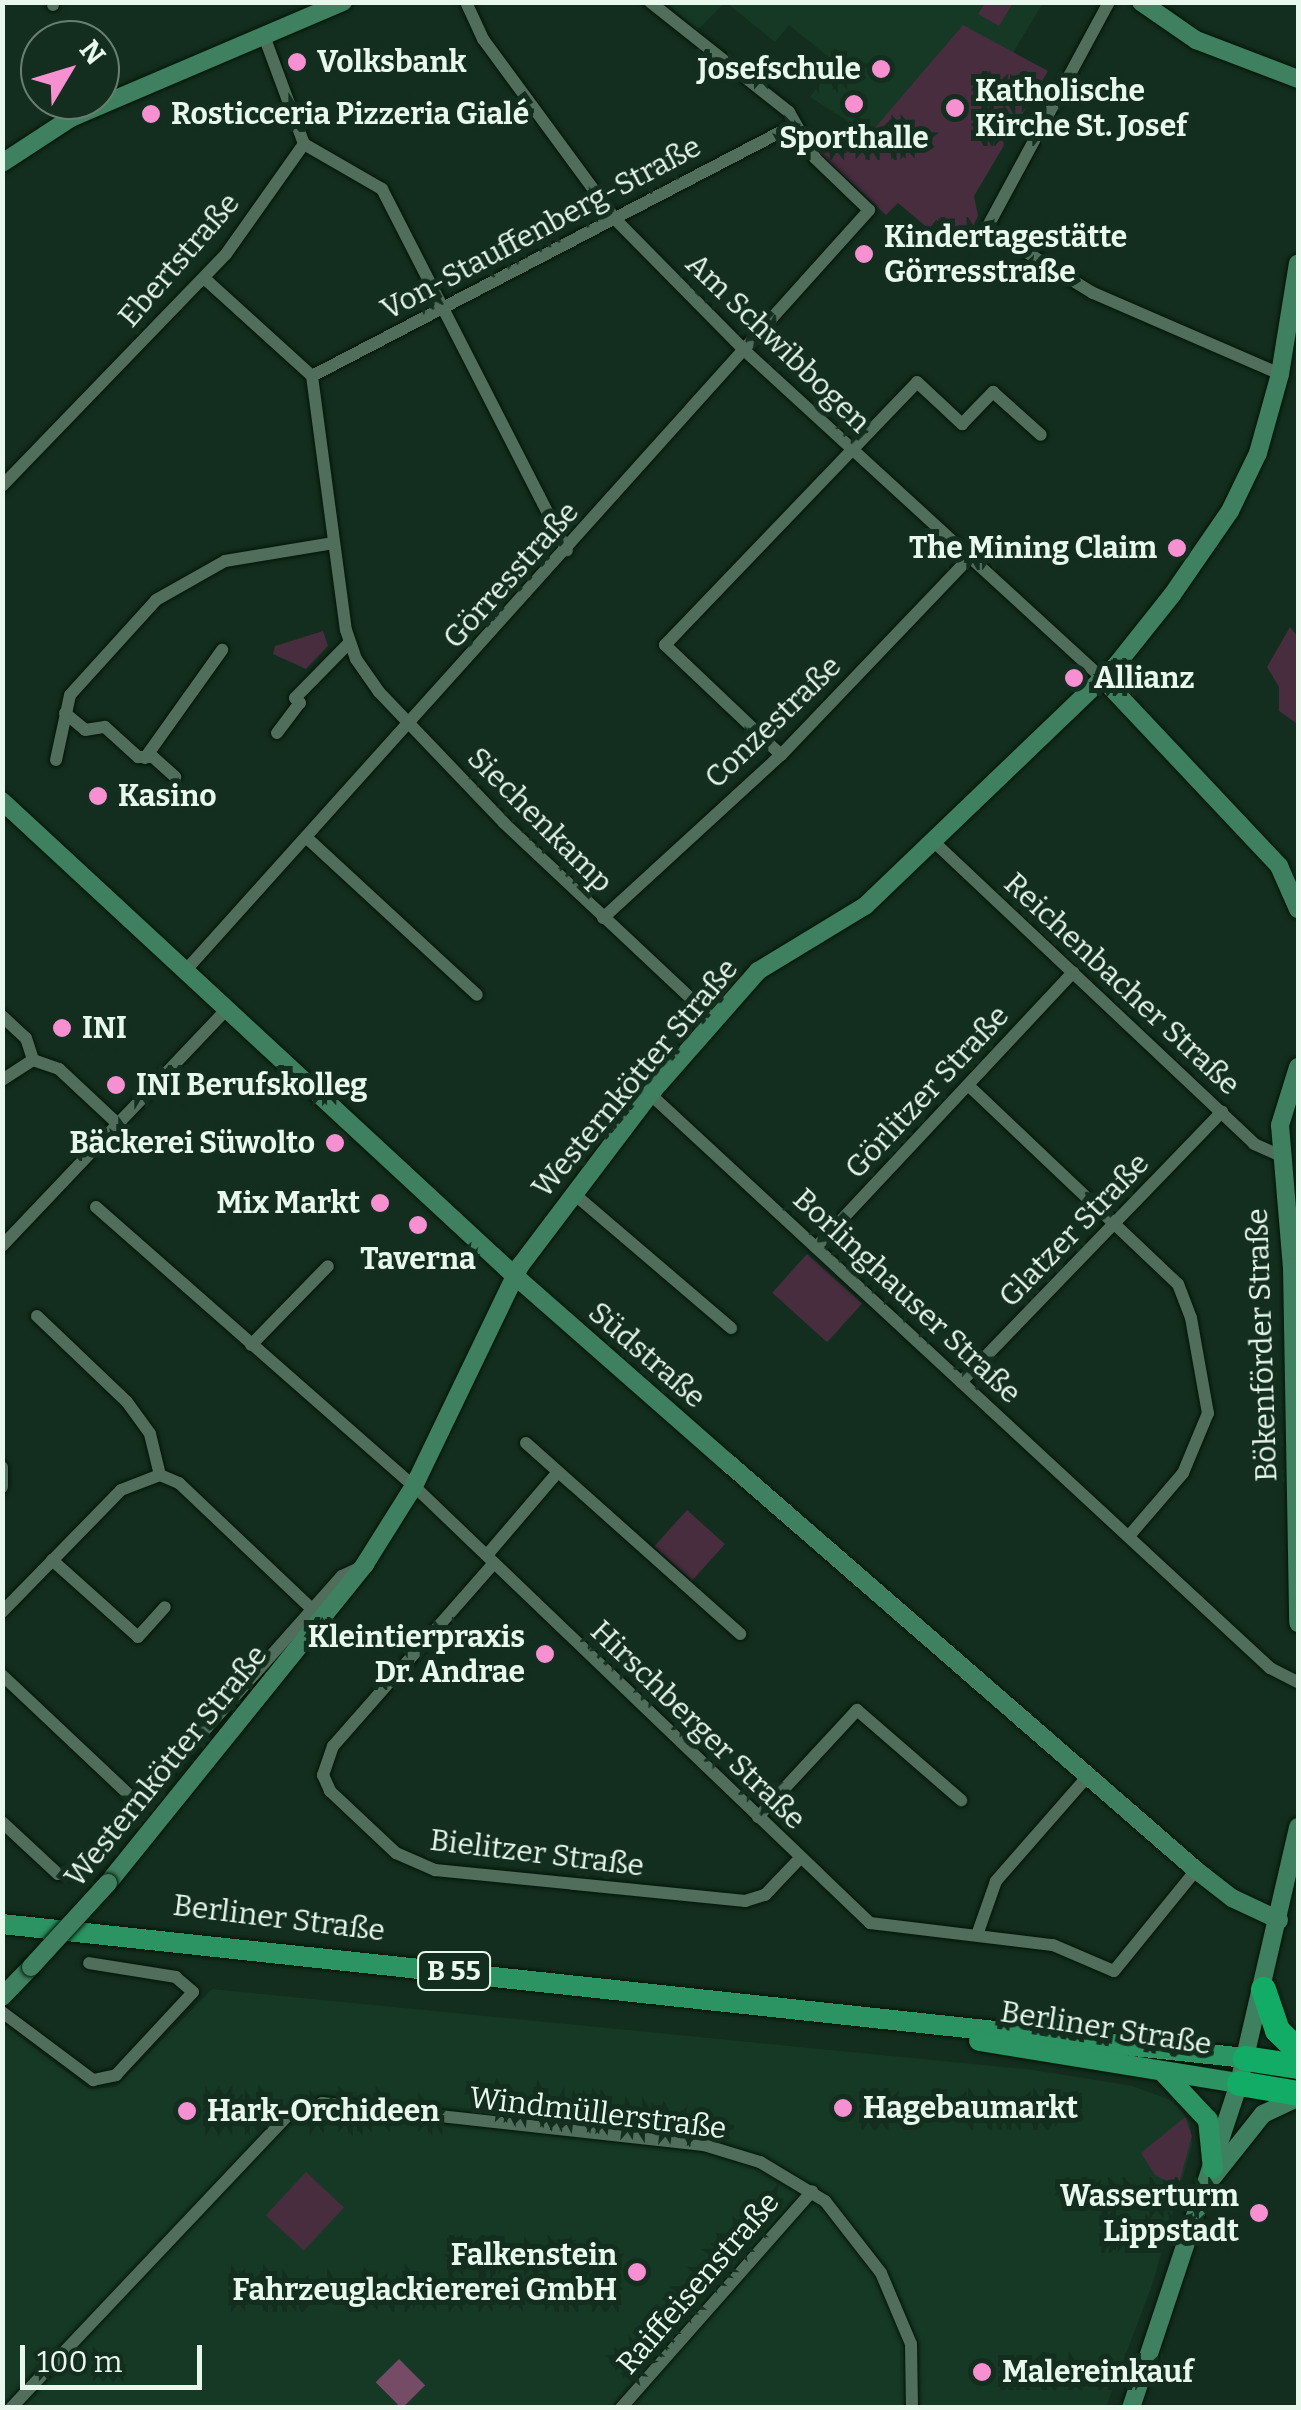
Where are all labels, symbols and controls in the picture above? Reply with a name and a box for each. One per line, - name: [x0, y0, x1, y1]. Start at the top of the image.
- north arrow: [20, 20, 120, 120]
- text: N: [73, 34, 112, 71]
- place label: Volksbank: [317, 44, 467, 80]
- marker: Volksbank: [286, 51, 308, 73]
- place label: Josefschule: [698, 51, 861, 87]
- marker: Josefschule: [870, 58, 892, 80]
- place label: Katholische Kirche St. Josef: [975, 73, 1187, 144]
- marker: Sporthalle: [843, 93, 865, 115]
- place label: Rosticceria Pizzeria Gialé: [171, 96, 529, 132]
- marker: Katholische Kirche St. Josef: [944, 97, 966, 119]
- marker: Rosticceria Pizzeria Gialé: [140, 103, 162, 125]
- place label: Sporthalle: [779, 120, 929, 156]
- street label: Von-Stauffenberg-Straße: [375, 128, 707, 328]
- street label: Ebertstraße: [111, 186, 247, 334]
- place label: Kindertagestätte Görresstraße: [884, 219, 1127, 290]
- marker: Kindertagestätte Görresstraße: [853, 243, 875, 265]
- street label: Am Schwibbogen: [678, 246, 878, 440]
- street label: Görresstraße: [436, 494, 586, 656]
- place label: The Mining Claim: [909, 530, 1157, 566]
- marker: The Mining Claim: [1166, 537, 1188, 559]
- street label: Conzestraße: [697, 648, 849, 796]
- place label: Allianz: [1094, 660, 1195, 696]
- marker: Allianz: [1063, 667, 1085, 689]
- street label: Siechenkamp: [460, 740, 620, 900]
- place label: Kasino: [118, 778, 217, 814]
- marker: Kasino: [87, 785, 109, 807]
- street label: Reichenbacher Straße: [997, 865, 1247, 1103]
- street label: Westernkötter Straße: [524, 951, 746, 1205]
- street label: Görlitzer Straße: [838, 998, 1016, 1186]
- place label: INI: [82, 1010, 127, 1046]
- marker: INI: [51, 1017, 73, 1039]
- place label: INI Berufskolleg: [136, 1067, 368, 1103]
- marker: INI Berufskolleg: [105, 1074, 127, 1096]
- place label: Bäckerei Süwolto: [69, 1125, 315, 1161]
- marker: Bäckerei Süwolto: [324, 1132, 346, 1154]
- street label: Glatzer Straße: [992, 1146, 1156, 1314]
- street label: Borlinghauser Straße: [786, 1181, 1028, 1411]
- place label: Mix Markt: [216, 1185, 360, 1221]
- marker: Mix Markt: [369, 1192, 391, 1214]
- street label: Bökenförder Straße: [1239, 1208, 1285, 1482]
- marker: Taverna: [407, 1214, 429, 1236]
- place label: Taverna: [360, 1241, 476, 1277]
- street label: Südstraße: [581, 1294, 713, 1416]
- street label: Hirschberger Straße: [583, 1613, 813, 1837]
- place label: Kleintierpraxis Dr. Andrae: [308, 1619, 525, 1690]
- street label: Westernkötter Straße: [57, 1638, 275, 1894]
- marker: Kleintierpraxis Dr. Andrae: [534, 1643, 556, 1665]
- street label: Bielitzer Straße: [428, 1822, 646, 1884]
- street label: Berliner Straße: [171, 1887, 387, 1949]
- road number: B 55: [416, 1948, 492, 1994]
- street label: Berliner Straße: [998, 1994, 1214, 2062]
- street label: Windmüllerstraße: [468, 2079, 728, 2147]
- place label: Hagebaumarkt: [863, 2090, 1078, 2126]
- place label: Hark-Orchideen: [207, 2093, 440, 2129]
- marker: Hagebaumarkt: [832, 2097, 854, 2119]
- marker: Hark-Orchideen: [176, 2100, 198, 2122]
- place label: Wasserturm Lippstadt: [1060, 2178, 1239, 2248]
- street label: Raiffeisenstraße: [609, 2185, 787, 2381]
- marker: Wasserturm Lippstadt: [1248, 2202, 1270, 2224]
- place label: Falkenstein Fahrzeuglackiererei GmbH: [232, 2237, 617, 2308]
- marker: Falkenstein Fahrzeuglackiererei GmbH: [626, 2261, 648, 2283]
- scale bar: [25, 2325, 208, 2387]
- text: 100 m: [37, 2344, 122, 2380]
- place label: Malereinkauf: [1002, 2354, 1193, 2390]
- marker: Malereinkauf: [971, 2361, 993, 2383]

